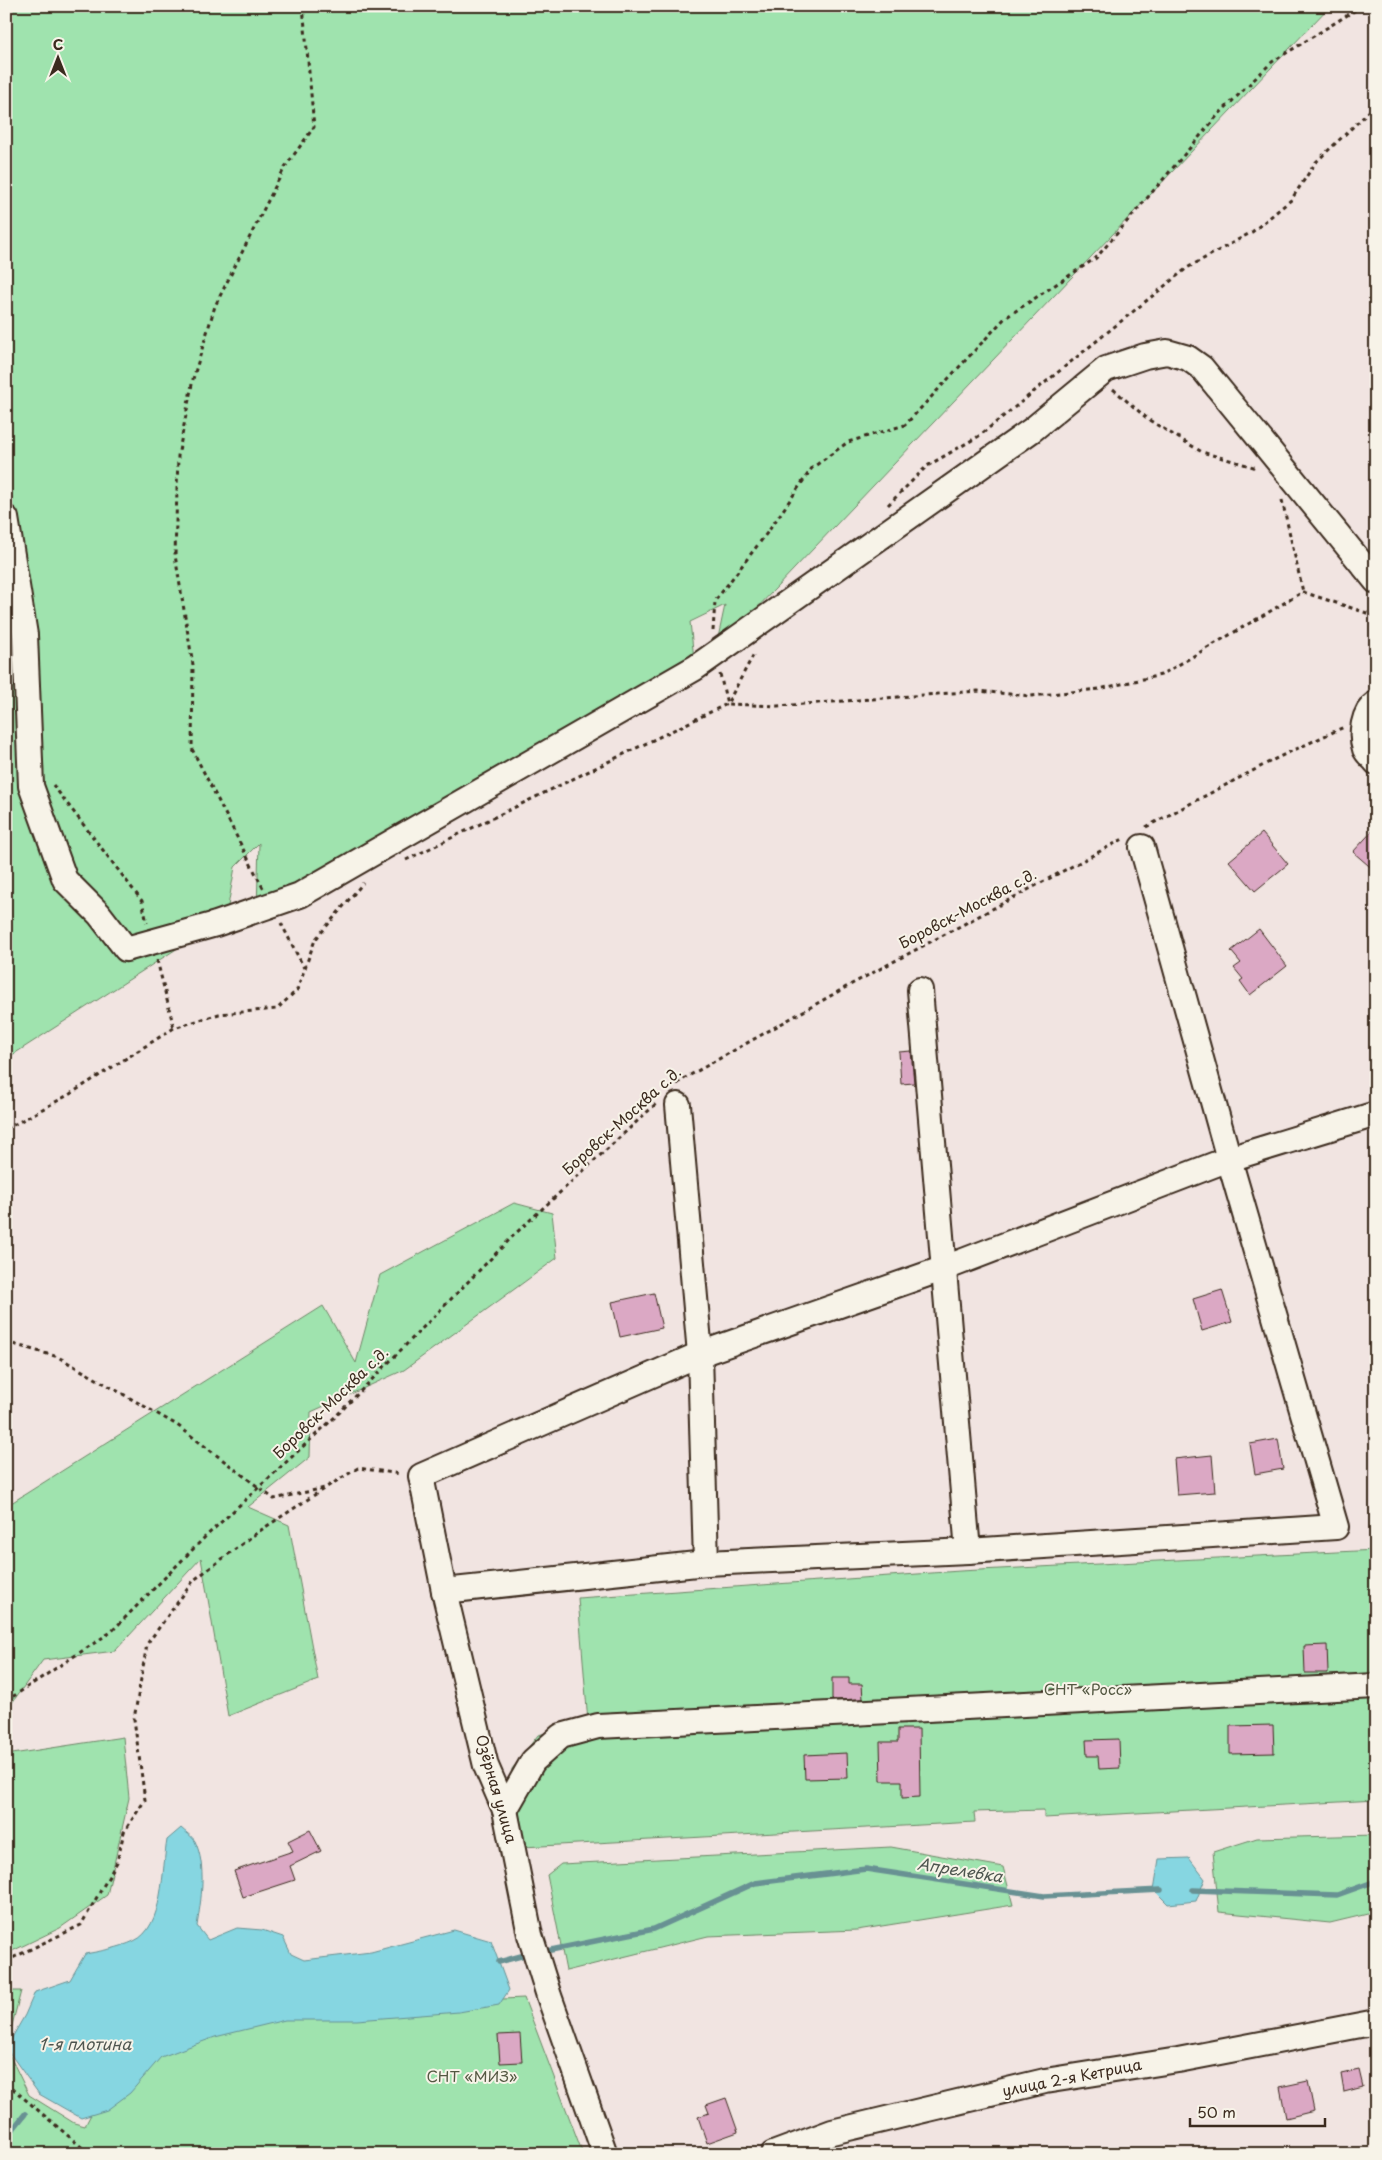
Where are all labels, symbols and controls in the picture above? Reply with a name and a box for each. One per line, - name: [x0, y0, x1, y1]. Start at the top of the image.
- north arrow: [32, 32, 82, 82]
- text: С: [53, 34, 63, 55]
- street label: Боровск-Москва с.д.: [894, 862, 1040, 954]
- street label: Боровск-Москва с.д.: [556, 1060, 686, 1180]
- street label: Боровск-Москва с.д.: [267, 1341, 393, 1463]
- park label: СНТ «Росс»: [1044, 1677, 1133, 1700]
- street label: Озёрная улица: [471, 1732, 524, 1846]
- water label: Апрелевка: [916, 1850, 1005, 1888]
- water label: 1-я плотина: [39, 2031, 132, 2055]
- street label: улица 2-я Кетрица: [1000, 2052, 1144, 2101]
- park label: СНТ «МИЗ»: [427, 2064, 518, 2087]
- scale bar: [1190, 2095, 1324, 2127]
- text: 50 m: [1197, 2100, 1236, 2123]

